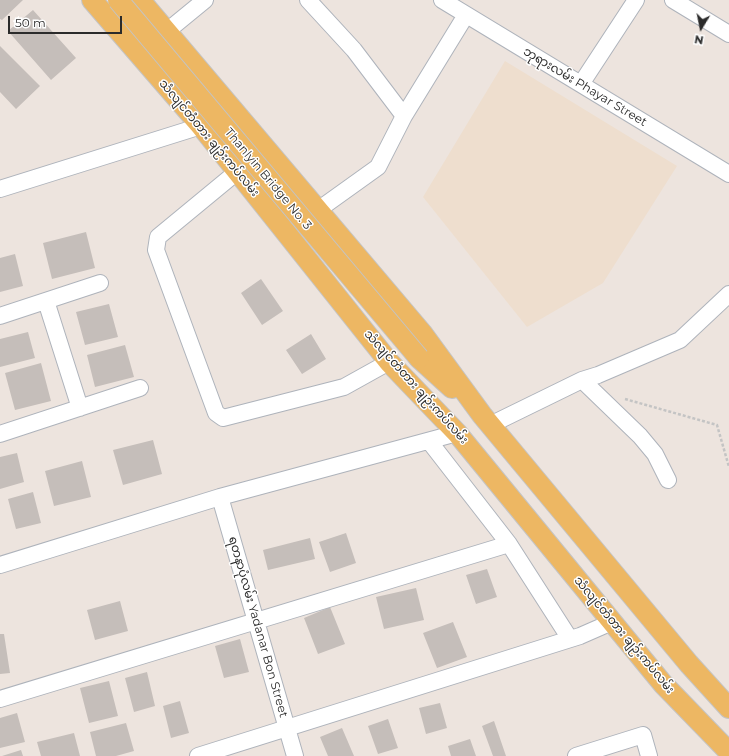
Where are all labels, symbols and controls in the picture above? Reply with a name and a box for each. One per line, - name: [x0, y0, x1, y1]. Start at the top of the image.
- scale bar: [10, 8, 124, 34]
- north arrow: [681, 8, 721, 48]
- text: 50 m: [15, 15, 46, 30]
- text: N: [693, 32, 705, 47]
- street label: ဘုရားလမ်း Phayar Street: [521, 44, 649, 130]
- street label: သံလျင်တံတား ချဉ်းကပ်လမ်း: [156, 77, 262, 199]
- street label: Thanlyin Bridge No. 3: [221, 125, 315, 233]
- street label: သံလျင်တံတား ချဉ်းကပ်လမ်း: [361, 327, 471, 447]
- street label: ရတနာပုံလမ်း Yadanar Bon Street: [225, 535, 291, 719]
- street label: သံလျင်တံတား ချဉ်းကပ်လမ်း: [571, 574, 677, 696]

